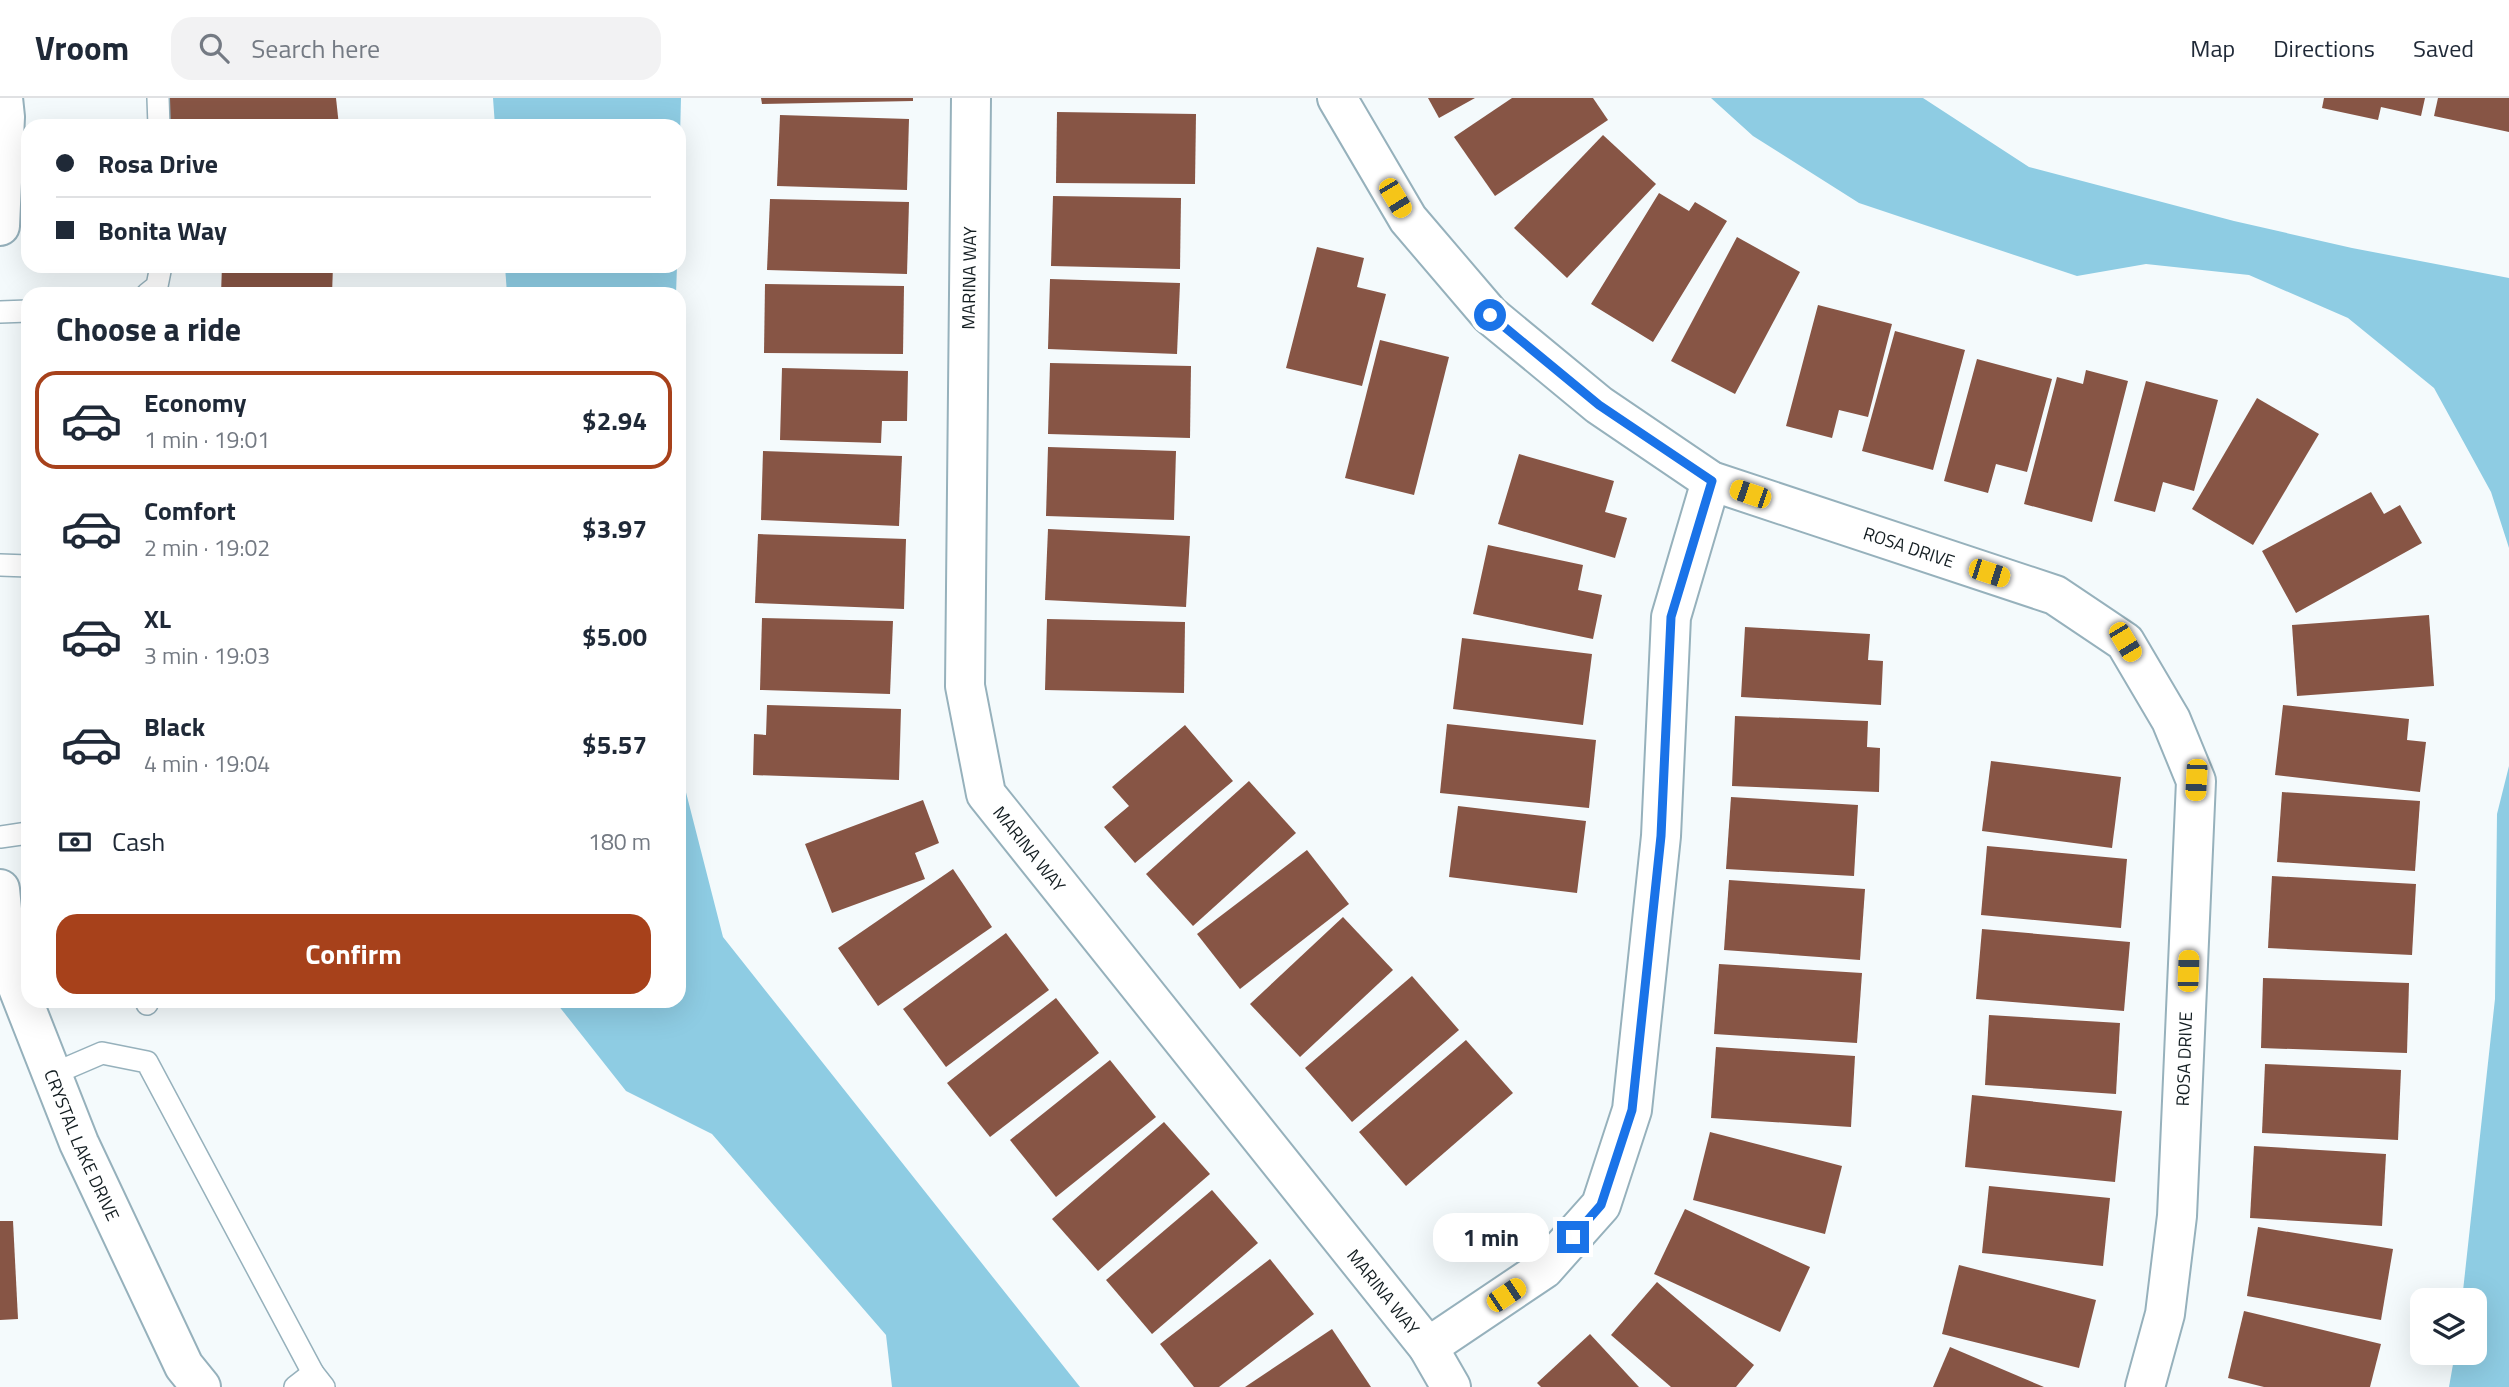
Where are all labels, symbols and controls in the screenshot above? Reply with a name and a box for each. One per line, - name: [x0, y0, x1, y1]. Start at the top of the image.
- search box: [171, 17, 661, 80]
- text: Vroom: [35, 23, 129, 73]
- icon: search: [195, 29, 233, 67]
- text: Search here: [251, 29, 380, 68]
- text: Map: [2190, 30, 2235, 66]
- text: Directions: [2273, 30, 2375, 66]
- text: Saved: [2413, 30, 2474, 66]
- text: Rosa Drive: [98, 144, 218, 183]
- car: [1376, 175, 1415, 221]
- text: Bonita Way: [98, 211, 227, 250]
- street label: MARINA WAY: [955, 226, 983, 330]
- route start: [1474, 299, 1506, 331]
- text: Choose a ride: [56, 305, 241, 353]
- text: Economy: [144, 383, 246, 422]
- icon: car: [60, 389, 123, 452]
- text: $2.94: [582, 401, 647, 440]
- text: 1 min · 19:01: [144, 422, 270, 457]
- car: [1727, 477, 1774, 511]
- text: Comfort: [144, 491, 236, 530]
- icon: car: [60, 497, 123, 560]
- text: $3.97: [582, 509, 647, 548]
- street label: ROSA DRIVE: [1860, 519, 1958, 574]
- text: 2 min · 19:02: [144, 530, 270, 565]
- car: [1966, 557, 2013, 589]
- text: XL: [144, 599, 171, 638]
- icon: car: [60, 605, 123, 668]
- text: $5.00: [582, 617, 647, 656]
- car: [2106, 619, 2145, 665]
- text: 3 min · 19:03: [144, 638, 270, 673]
- text: Black: [144, 707, 205, 746]
- icon: car: [60, 713, 123, 776]
- text: $5.57: [582, 725, 647, 764]
- text: 4 min · 19:04: [144, 746, 270, 781]
- car: [2185, 758, 2208, 802]
- street label: MARINA WAY: [987, 800, 1073, 898]
- text: Cash: [112, 822, 165, 861]
- icon: cash: [56, 823, 94, 861]
- text: 180 m: [588, 824, 651, 859]
- button: Confirm: [56, 914, 651, 994]
- car: [2177, 950, 2200, 992]
- street label: ROSA DRIVE: [2169, 1011, 2199, 1107]
- street label: CRYSTAL LAKE DRIVE: [38, 1065, 127, 1225]
- callout: 1 min: [1433, 1212, 1548, 1262]
- text: 1 min: [1463, 1220, 1519, 1255]
- route end: [1557, 1221, 1589, 1253]
- street label: MARINA WAY: [1341, 1243, 1427, 1341]
- car: [1483, 1275, 1530, 1315]
- map controls: [2410, 1288, 2487, 1365]
- button: layers: [2410, 1288, 2487, 1365]

